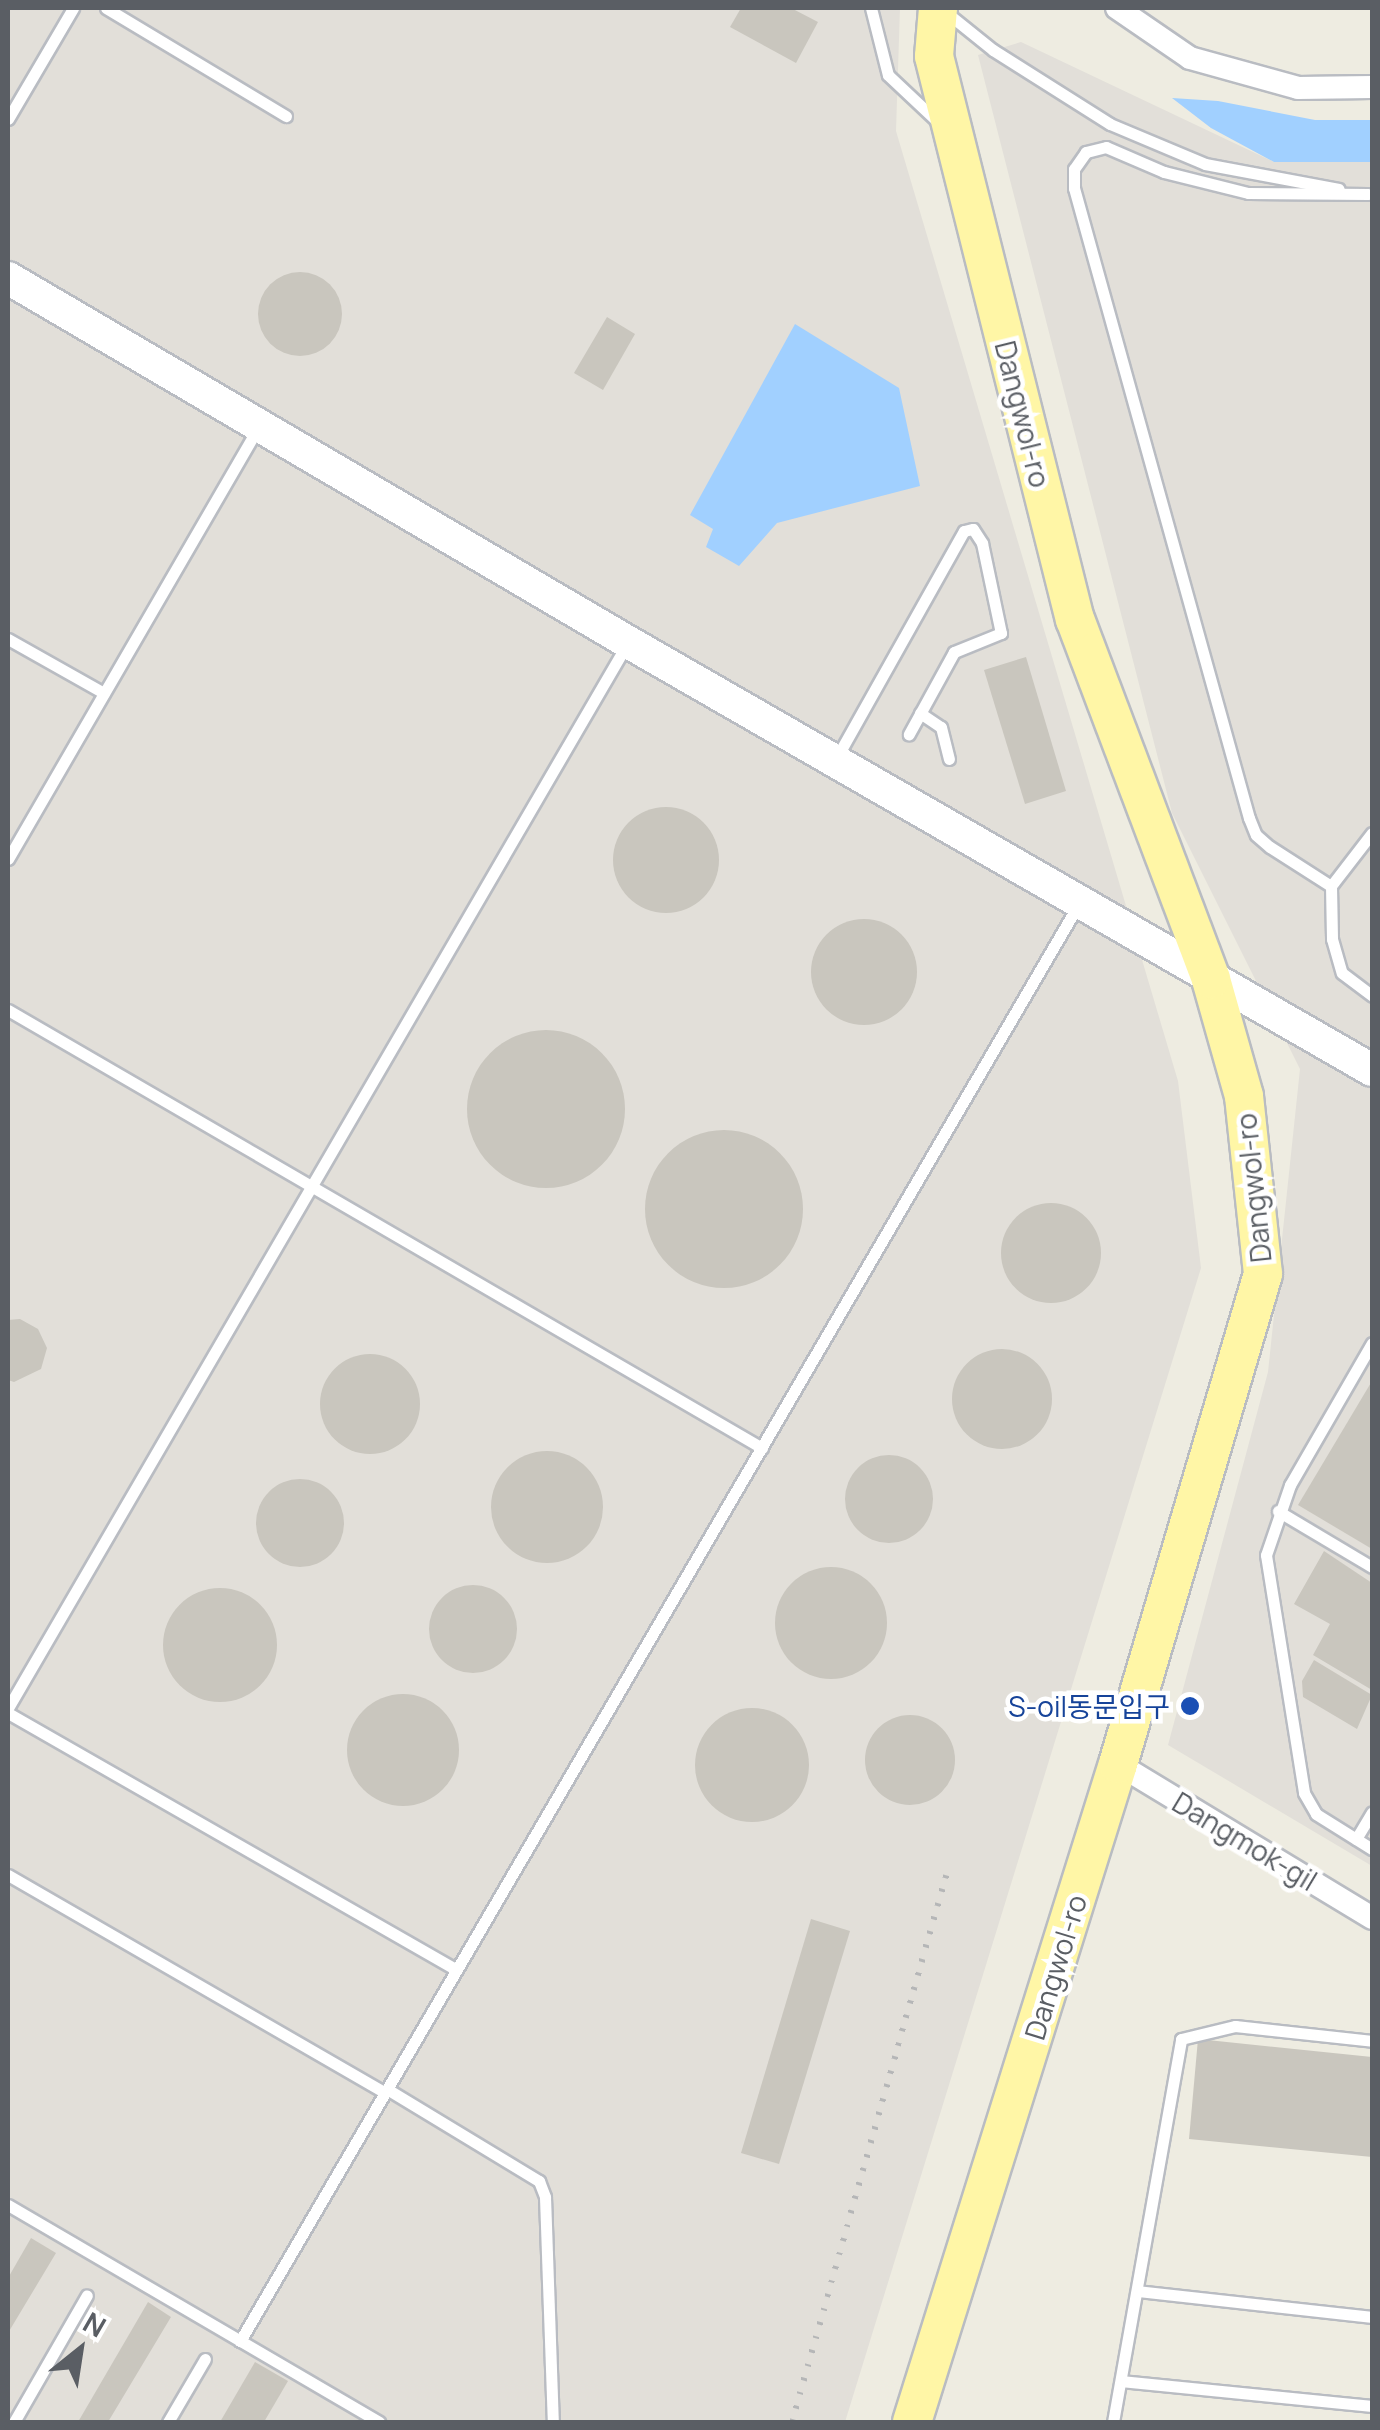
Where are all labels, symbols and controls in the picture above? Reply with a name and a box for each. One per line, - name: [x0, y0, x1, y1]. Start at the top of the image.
- street label: Dangwol-ro: [989, 337, 1057, 491]
- street label: Dangwol-ro: [1228, 1112, 1278, 1264]
- place label: S-oil동문입구: [1008, 1689, 1170, 1723]
- marker: S-oil동문입구: [1179, 1695, 1201, 1717]
- street label: Dangmok-gil: [1167, 1785, 1323, 1897]
- street label: Dangwol-ro: [1017, 1890, 1093, 2044]
- north arrow: [30, 2300, 130, 2400]
- text: N: [77, 2303, 113, 2345]

